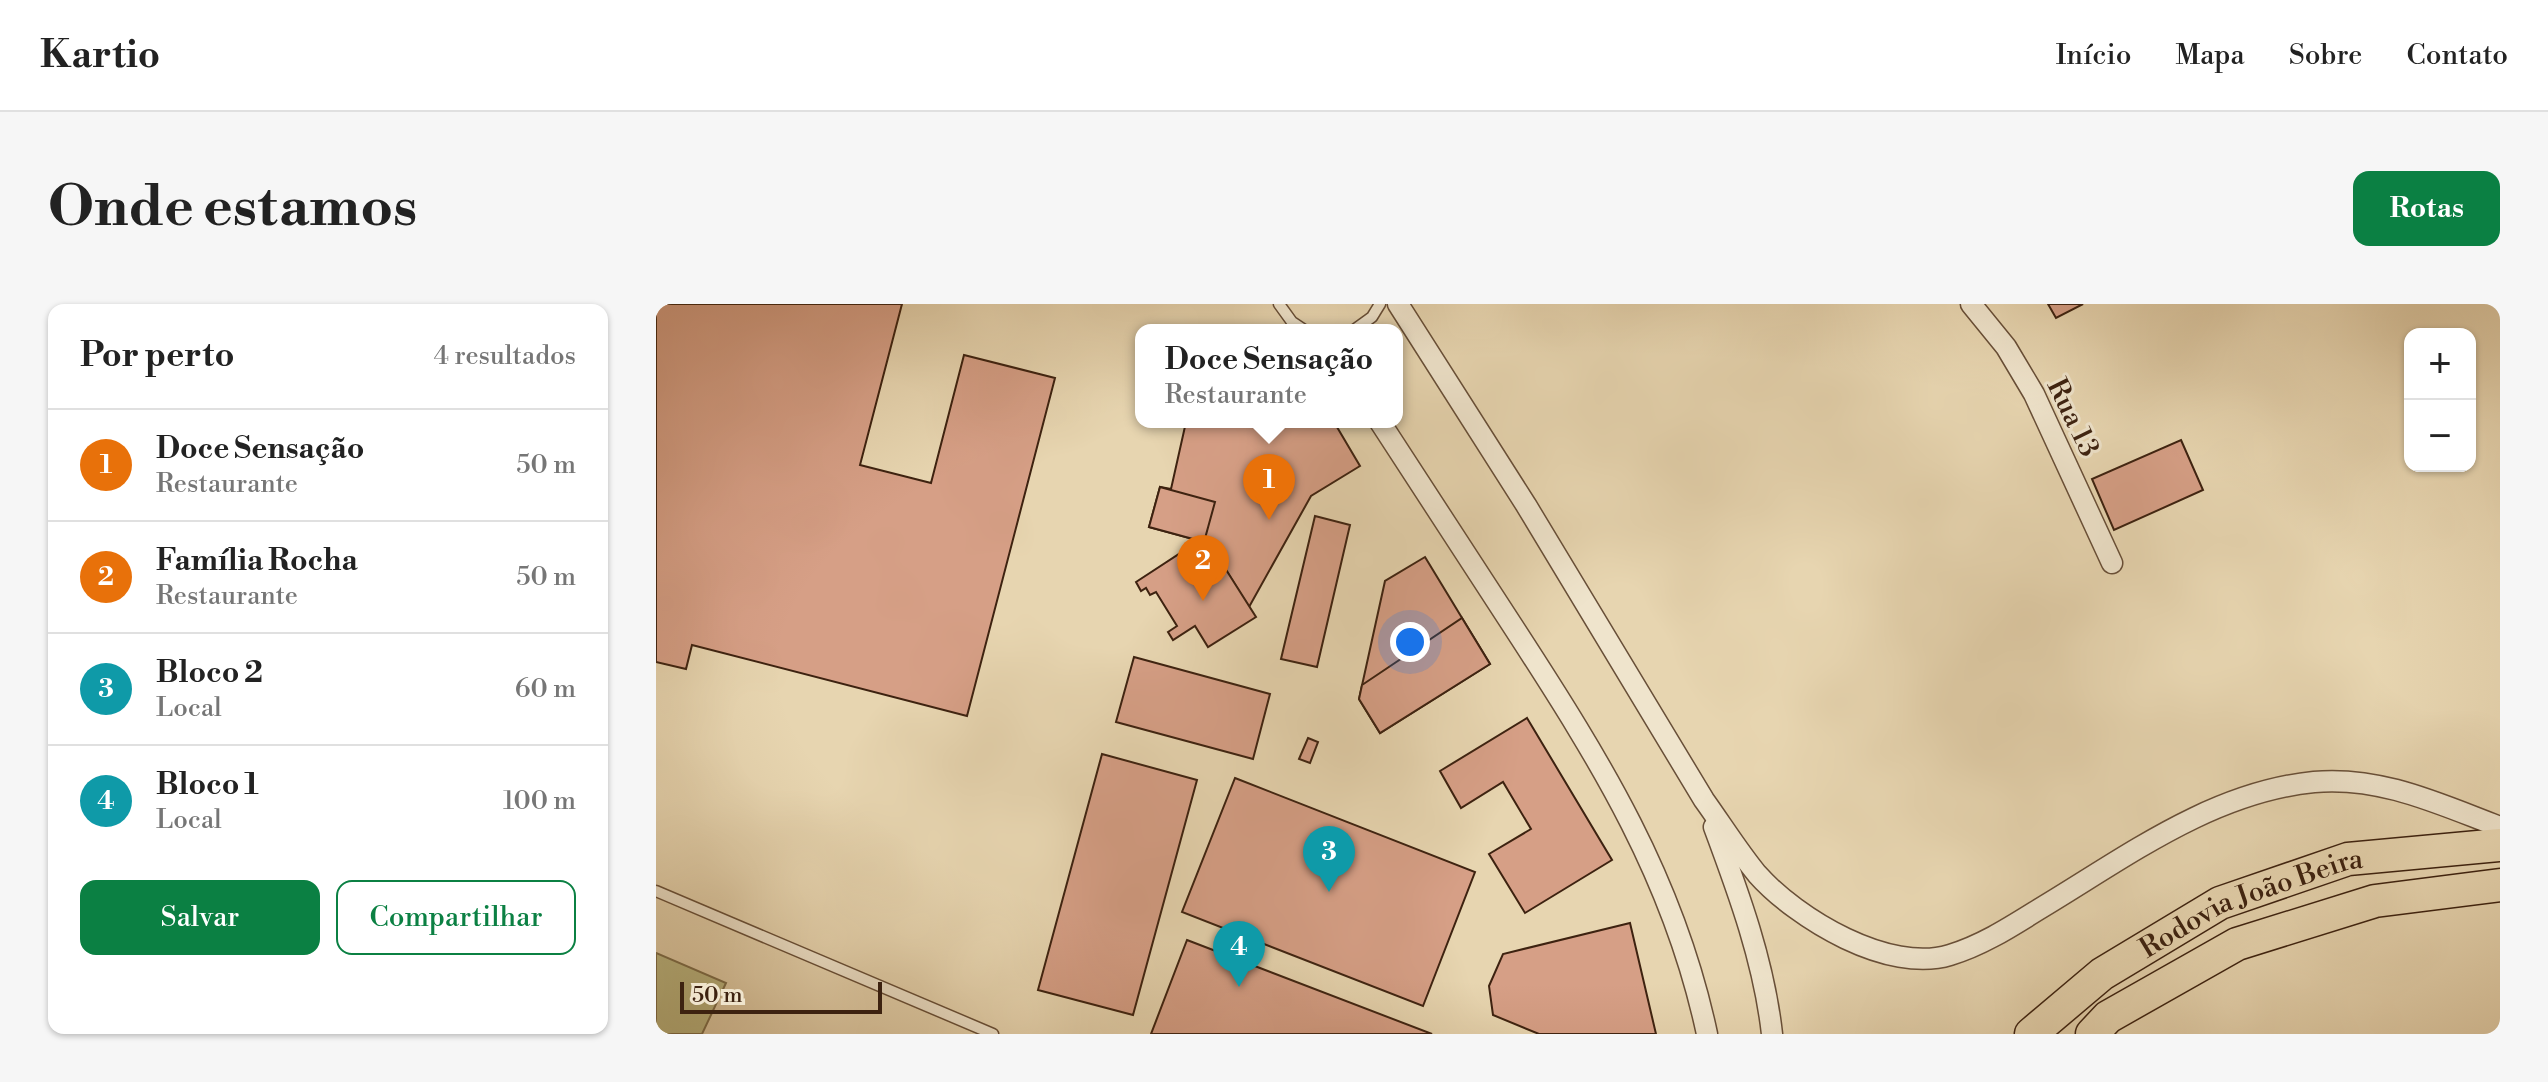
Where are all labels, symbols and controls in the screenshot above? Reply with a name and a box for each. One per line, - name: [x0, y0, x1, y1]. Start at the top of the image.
- text: Kartio: [40, 32, 160, 79]
- text: Início: [2056, 38, 2131, 73]
- text: Mapa: [2175, 38, 2245, 73]
- text: Sobre: [2289, 38, 2362, 73]
- text: Contato: [2406, 38, 2508, 73]
- button: Rotas: [2353, 171, 2500, 246]
- text: Onde estamos: [48, 173, 417, 243]
- popup: [1135, 324, 1403, 428]
- map controls: [2404, 328, 2476, 472]
- button: +: [2404, 328, 2476, 400]
- text: Por perto: [80, 335, 235, 377]
- text: 4 resultados: [434, 340, 576, 372]
- text: Doce Sensação: [1165, 341, 1373, 379]
- street label: Rua 13: [2039, 373, 2107, 463]
- text: Restaurante: [1165, 379, 1307, 411]
- button: −: [2404, 400, 2476, 472]
- text: Doce Sensação: [156, 430, 364, 468]
- text: 1: [100, 449, 112, 481]
- text: 50 m: [516, 449, 576, 481]
- pin: 1: [1243, 454, 1295, 520]
- text: Restaurante: [156, 468, 298, 500]
- pin: 2: [1177, 535, 1229, 601]
- text: Família Rocha: [156, 542, 358, 580]
- text: 2: [98, 561, 114, 593]
- text: 50 m: [516, 561, 576, 593]
- text: Restaurante: [156, 580, 298, 612]
- your location: [1390, 622, 1430, 662]
- text: Bloco 2: [156, 654, 263, 692]
- text: 3: [98, 673, 114, 705]
- text: 60 m: [515, 673, 576, 705]
- text: Local: [156, 692, 222, 724]
- text: Bloco 1: [156, 766, 259, 804]
- text: 4: [97, 785, 115, 817]
- text: 100 m: [503, 785, 576, 817]
- text: Local: [156, 804, 222, 836]
- pin: 3: [1303, 826, 1355, 892]
- street label: Rodovia João Beira: [2133, 842, 2365, 966]
- button: Salvar: [80, 880, 320, 955]
- button: Compartilhar: [336, 880, 576, 955]
- pin: 4: [1213, 921, 1265, 987]
- scale bar: [680, 978, 882, 1014]
- text: 50 m: [692, 982, 743, 1009]

